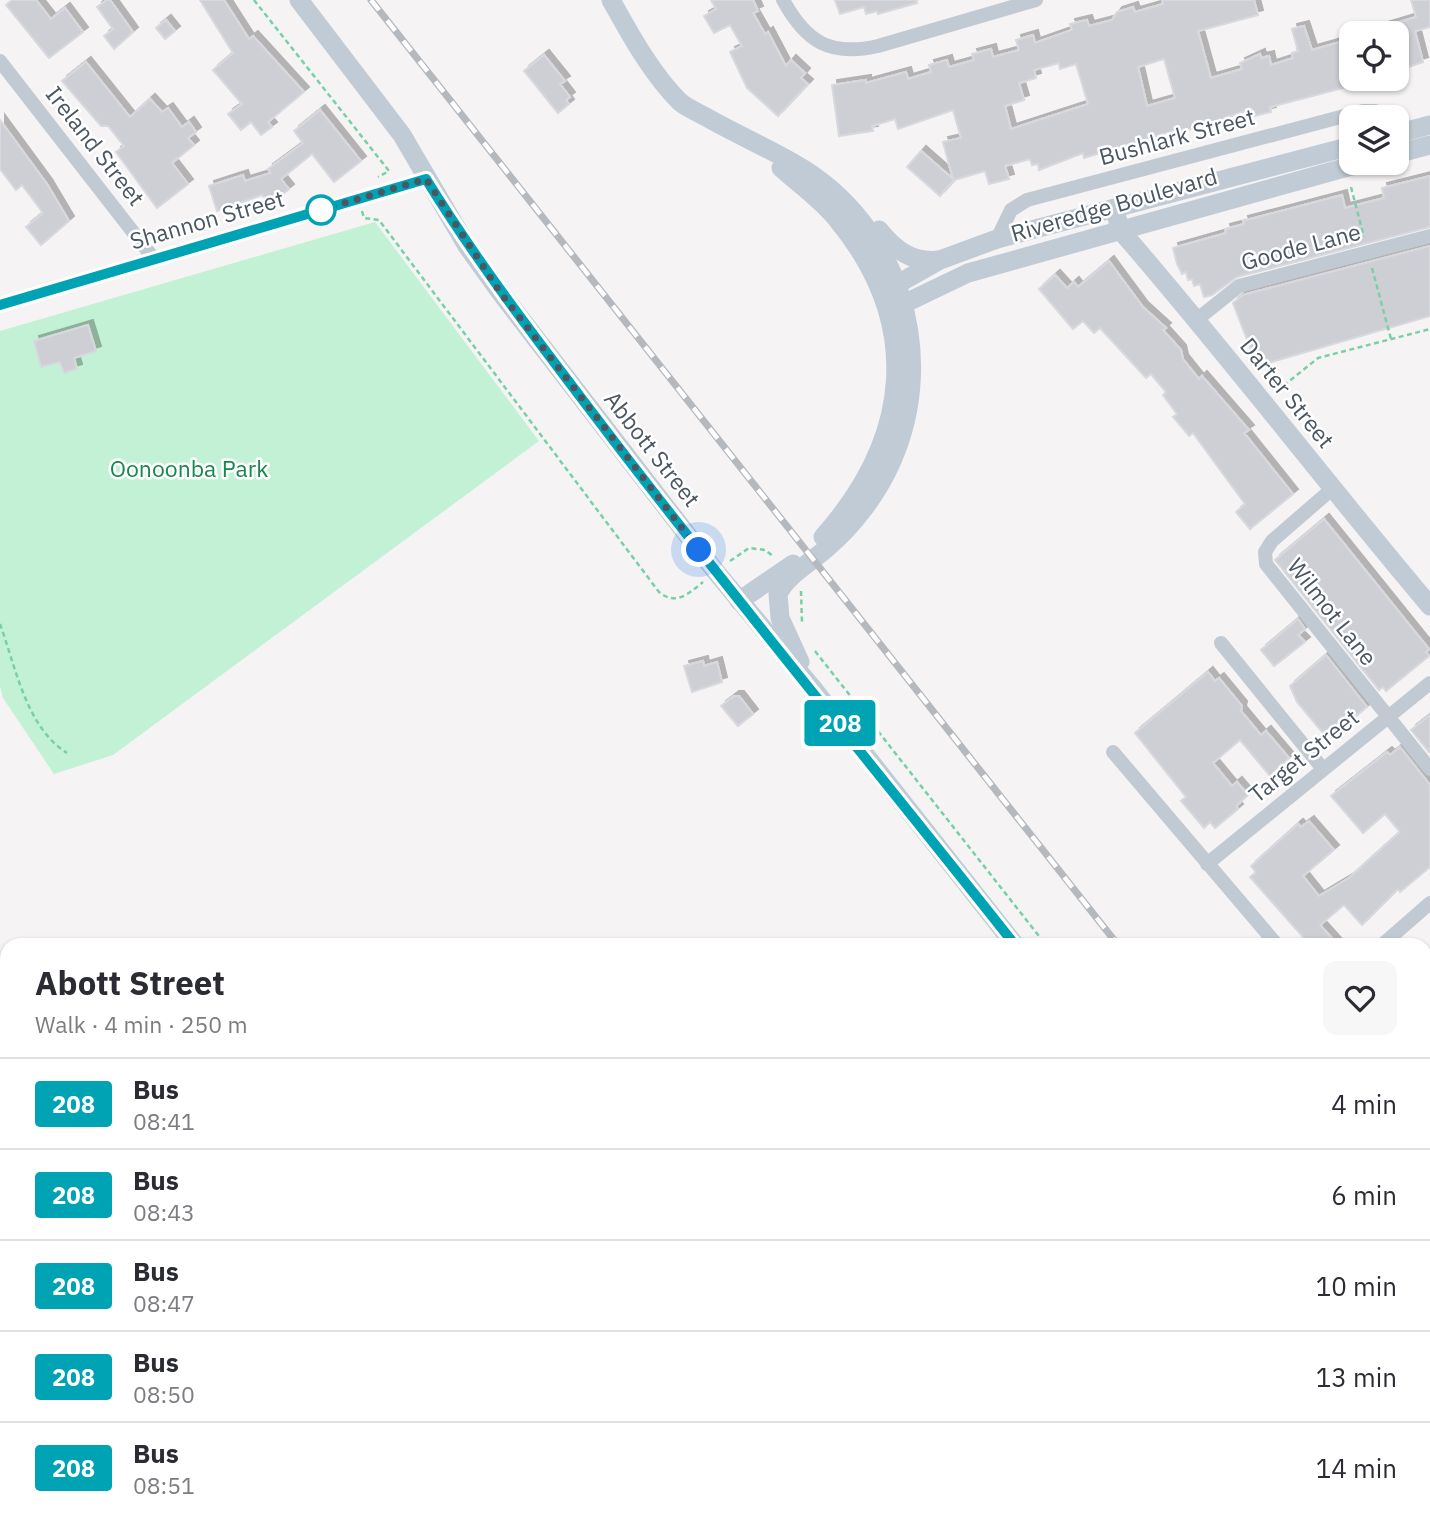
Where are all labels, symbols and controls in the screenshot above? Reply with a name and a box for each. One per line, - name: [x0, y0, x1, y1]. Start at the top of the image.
- map controls: [1339, 21, 1409, 175]
- button: locate: [1339, 21, 1409, 91]
- street label: Ireland Street: [40, 80, 152, 211]
- street label: Bushlark Street: [1096, 101, 1258, 171]
- button: layers: [1339, 105, 1409, 175]
- street label: Riveredge Boulevard: [1007, 160, 1220, 248]
- street label: Shannon Street: [126, 183, 287, 255]
- unlabelled marker: [306, 195, 336, 225]
- street label: Goode Lane: [1238, 216, 1364, 276]
- street label: Darter Street: [1234, 331, 1342, 454]
- street label: Abbott Street: [598, 384, 707, 512]
- park label: Oonoonba Park: [110, 453, 268, 483]
- your location: [681, 532, 716, 567]
- street label: Wilmot Lane: [1281, 552, 1384, 671]
- line badge: 208: [800, 700, 880, 746]
- street label: Target Street: [1242, 702, 1364, 809]
- text: 208: [818, 707, 862, 739]
- text: Abott Street: [35, 961, 225, 1004]
- button: heart: [1323, 961, 1397, 1035]
- text: Walk · 4 min · 250 m: [35, 1009, 248, 1039]
- text: Bus: [133, 1072, 179, 1106]
- text: 4 min: [1331, 1087, 1397, 1121]
- text: 208: [52, 1088, 95, 1120]
- text: 08:41: [133, 1106, 195, 1136]
- text: Bus: [133, 1163, 179, 1197]
- text: 6 min: [1331, 1178, 1397, 1212]
- text: 208: [52, 1179, 95, 1211]
- text: 08:43: [133, 1197, 195, 1227]
- text: Bus: [133, 1254, 179, 1288]
- text: 10 min: [1316, 1269, 1397, 1303]
- text: 208: [52, 1270, 95, 1302]
- text: 08:47: [133, 1288, 195, 1318]
- text: Bus: [133, 1345, 179, 1379]
- text: 13 min: [1316, 1360, 1397, 1394]
- text: 208: [52, 1361, 95, 1393]
- text: 08:50: [133, 1379, 195, 1409]
- text: Bus: [133, 1436, 179, 1470]
- text: 14 min: [1316, 1451, 1397, 1485]
- text: 208: [52, 1452, 95, 1484]
- text: 08:51: [133, 1470, 195, 1500]

